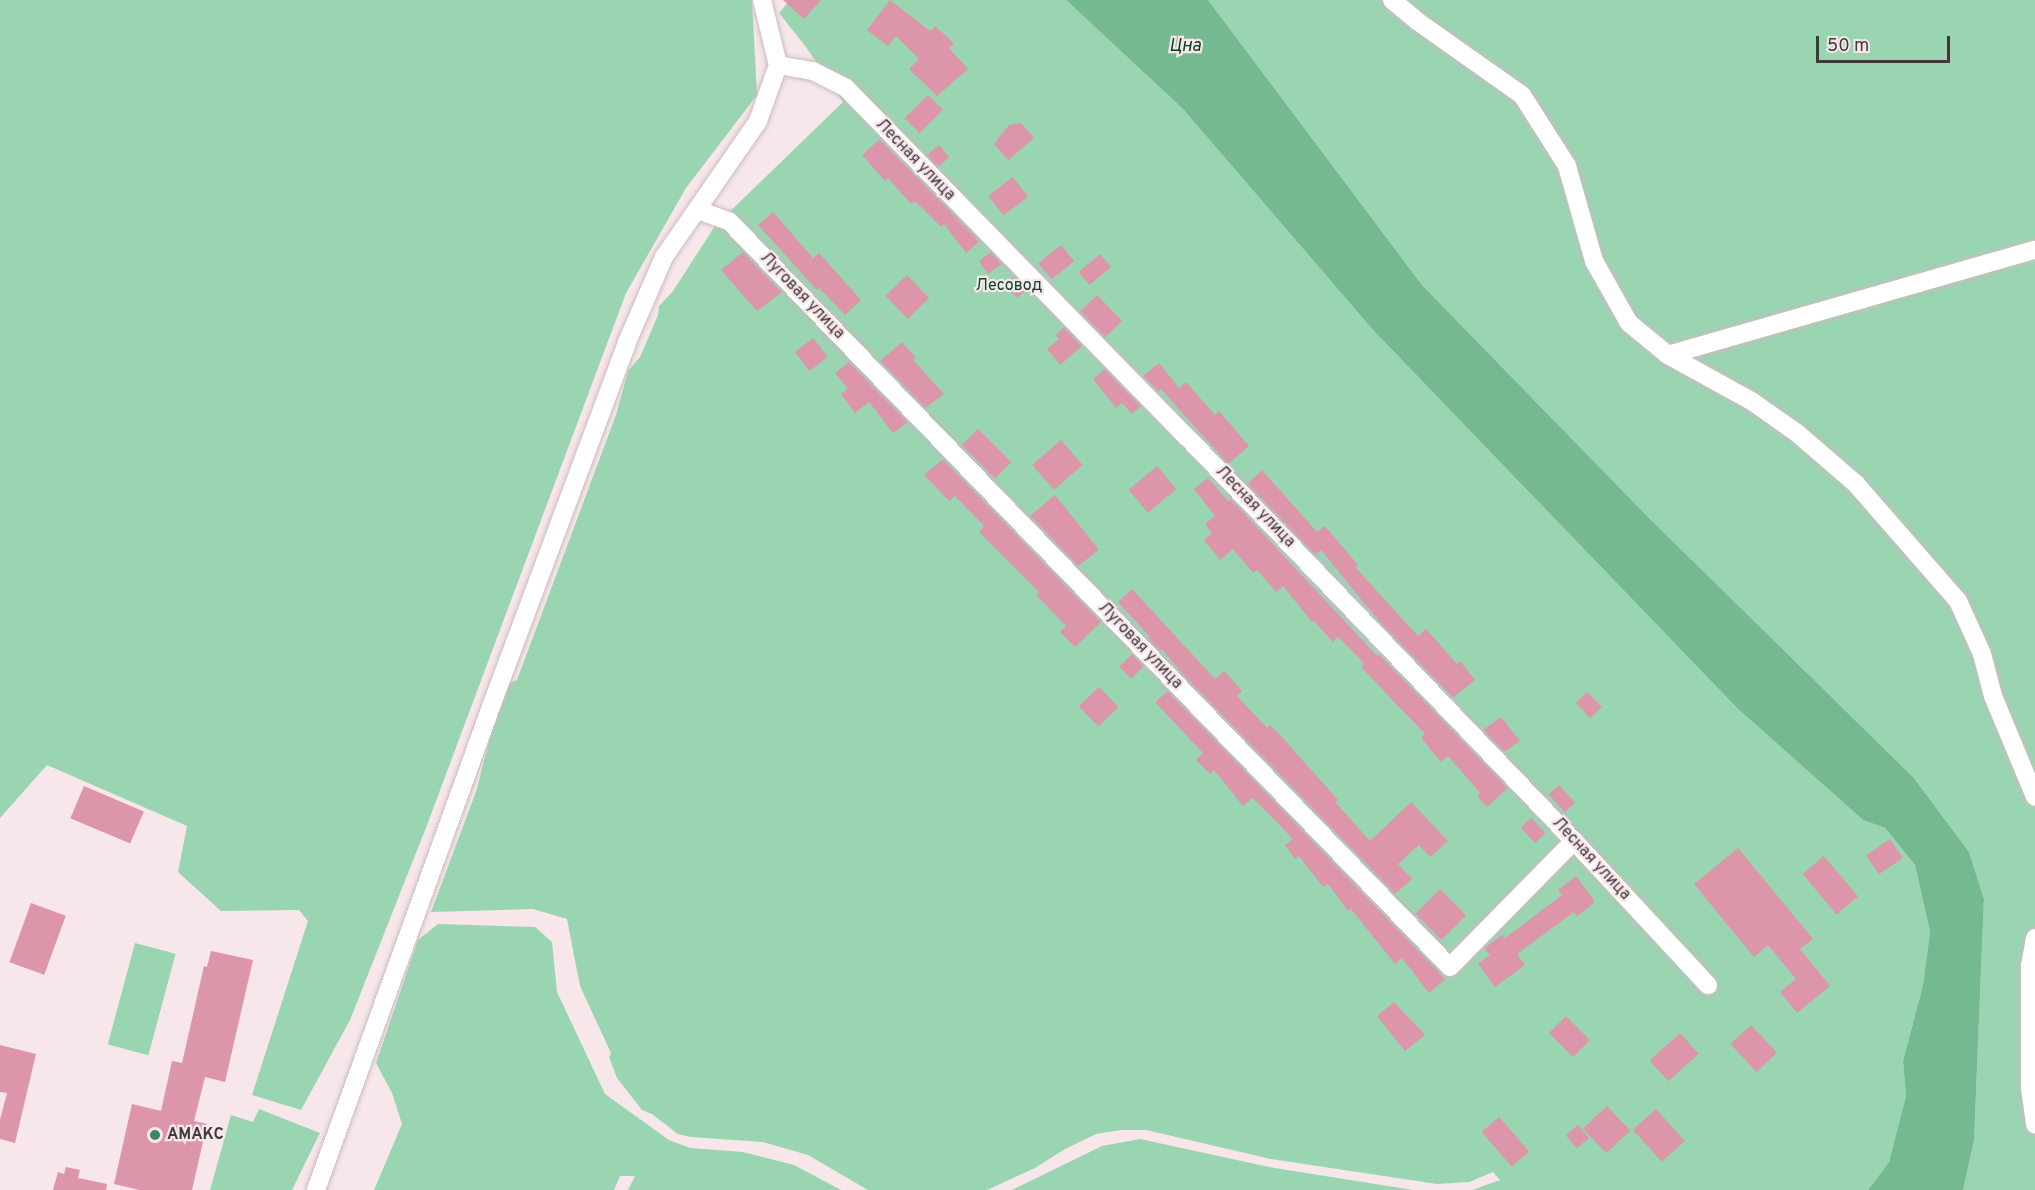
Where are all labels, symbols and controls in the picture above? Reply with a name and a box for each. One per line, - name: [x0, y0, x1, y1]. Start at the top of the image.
- scale bar: [1819, 24, 1952, 62]
- text: 50 m: [1827, 35, 1869, 58]
- water label: Цна: [1169, 36, 1201, 58]
- street label: Лесная улица: [871, 115, 959, 205]
- street label: Луговая улица: [756, 249, 848, 343]
- park label: Лесовод: [976, 276, 1042, 296]
- street label: Лесная улица: [1211, 462, 1299, 552]
- street label: Луговая улица: [1094, 599, 1186, 693]
- street label: Лесная улица: [1548, 814, 1634, 904]
- place label: АМАКС: [167, 1125, 224, 1145]
- marker: АМАКС: [148, 1128, 162, 1142]

